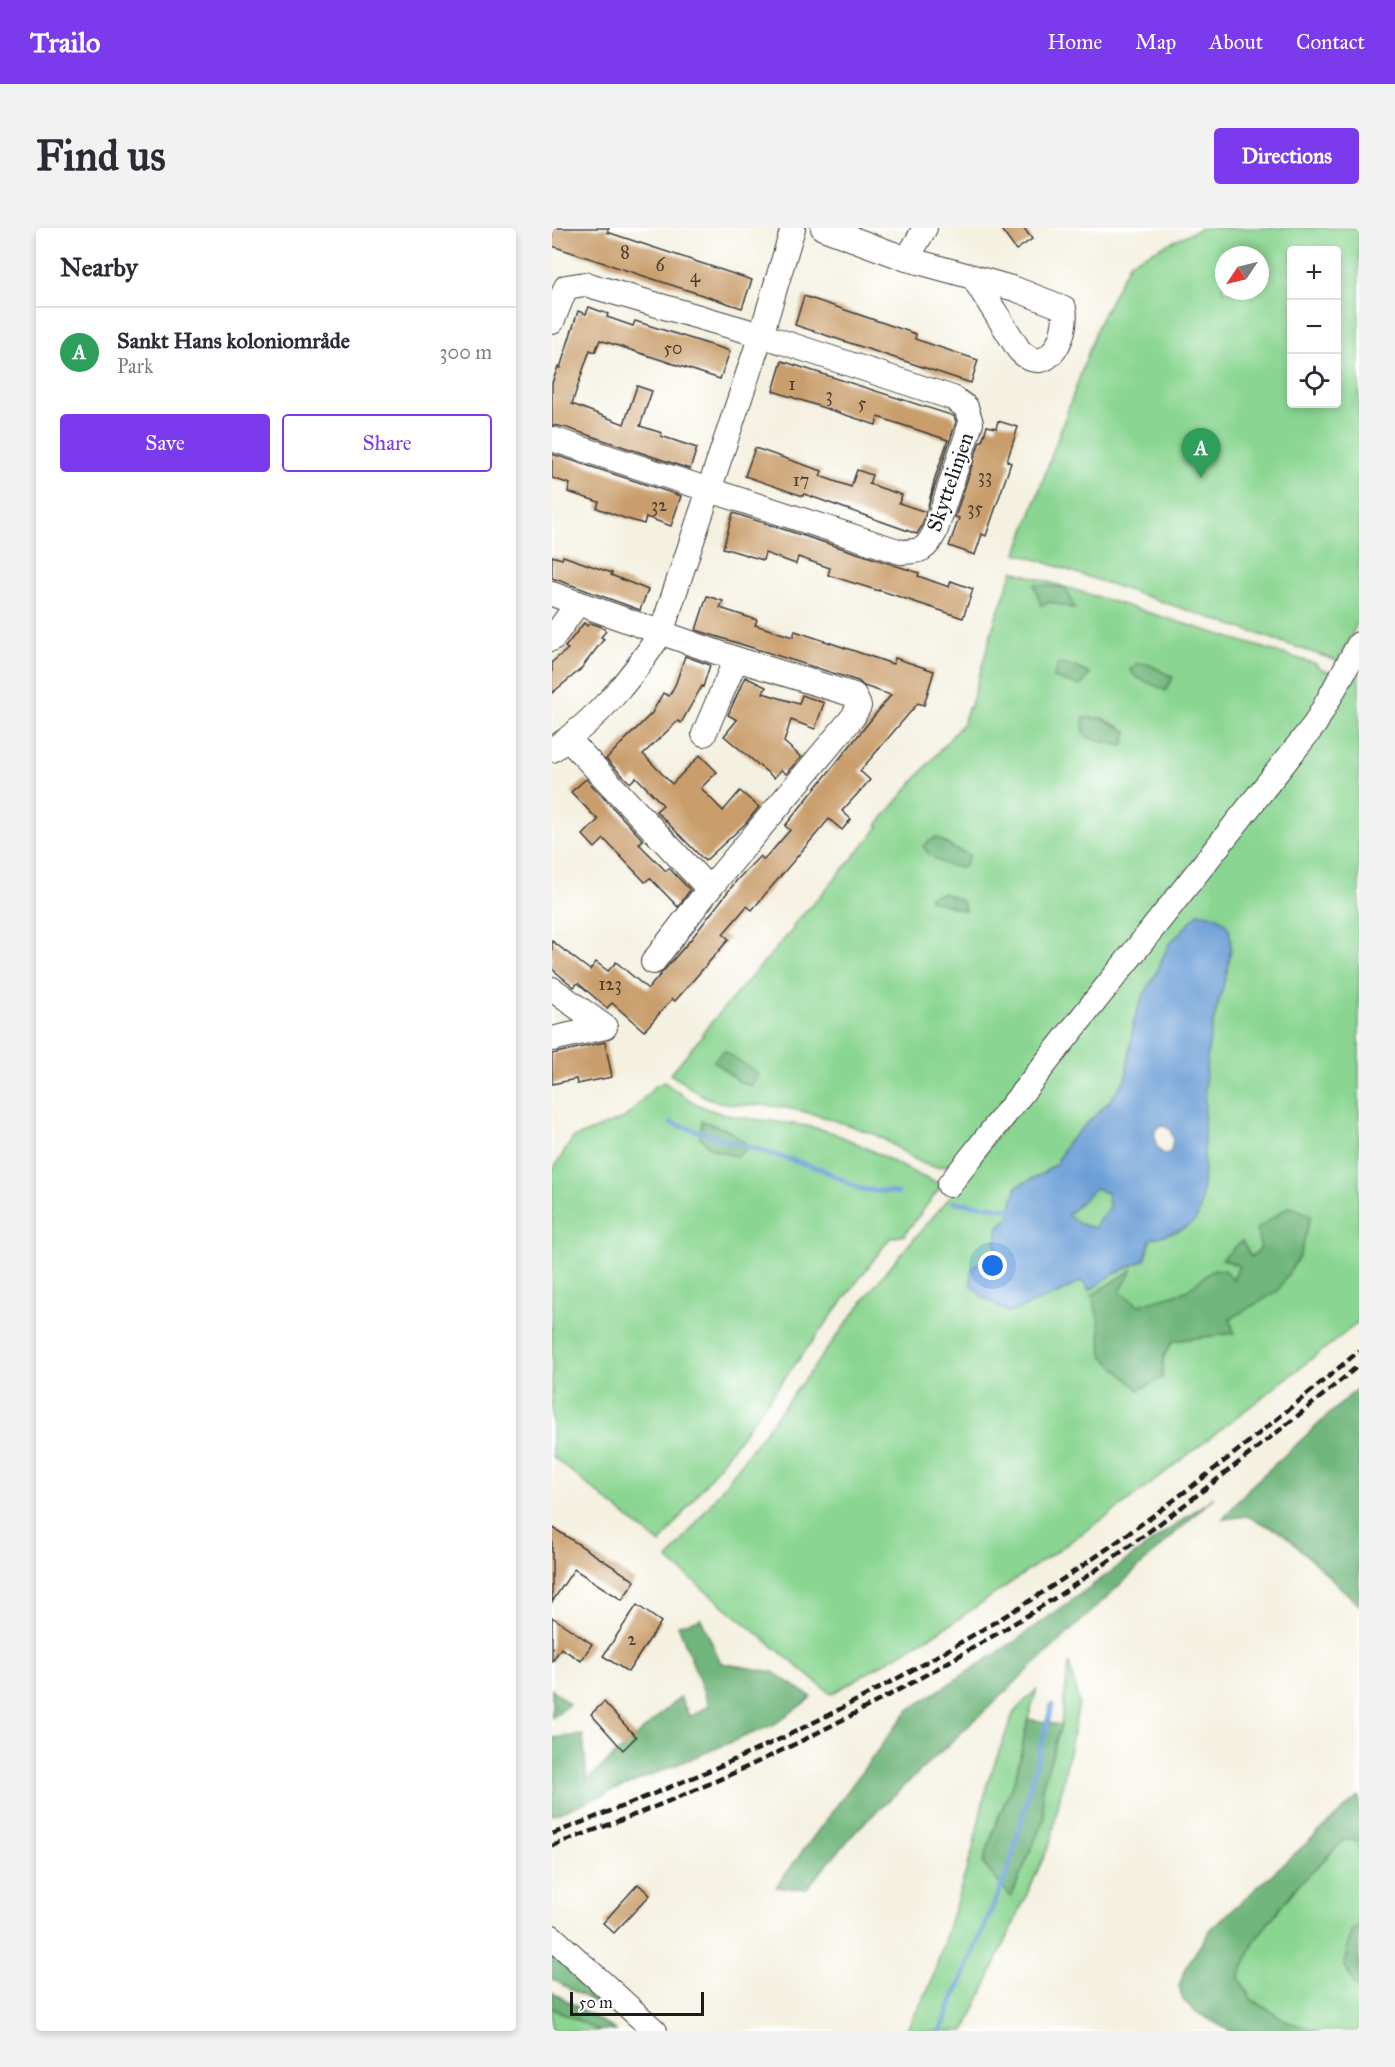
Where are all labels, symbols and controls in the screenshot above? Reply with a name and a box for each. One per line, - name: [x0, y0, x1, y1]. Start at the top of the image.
- text: Trailo: [30, 25, 100, 60]
- text: Home: [1047, 29, 1102, 55]
- text: Map: [1135, 29, 1176, 55]
- text: About: [1209, 29, 1263, 55]
- text: Contact: [1296, 29, 1365, 55]
- button: Directions: [1214, 128, 1359, 184]
- text: Find us: [36, 130, 166, 182]
- house number: 8: [620, 241, 630, 263]
- north arrow: [1215, 246, 1269, 300]
- map controls: [1287, 246, 1341, 408]
- button: +: [1287, 246, 1341, 300]
- text: Nearby: [60, 251, 138, 283]
- house number: 6: [655, 254, 665, 276]
- house number: 4: [690, 265, 701, 287]
- button: −: [1287, 300, 1341, 354]
- text: Sankt Hans koloniområde: [117, 327, 350, 354]
- house number: 50: [664, 337, 682, 359]
- text: A: [73, 340, 86, 364]
- text: 300 m: [440, 340, 492, 364]
- text: Park: [117, 354, 153, 378]
- button: locate: [1287, 354, 1341, 408]
- house number: 1: [788, 373, 796, 395]
- house number: 3: [825, 384, 833, 406]
- house number: 5: [858, 392, 867, 414]
- button: Save: [60, 414, 270, 472]
- button: Share: [282, 414, 492, 472]
- pin: A: [1182, 428, 1220, 478]
- street label: Skyttelinjen: [921, 429, 979, 535]
- house number: 33: [978, 465, 992, 487]
- house number: 17: [793, 469, 809, 491]
- house number: 32: [651, 494, 667, 516]
- house number: 35: [967, 497, 983, 519]
- house number: 123: [598, 973, 622, 995]
- your location: [978, 1251, 1007, 1280]
- house number: 2: [628, 1628, 637, 1650]
- scale bar: [570, 1989, 704, 2016]
- text: 50 m: [579, 1993, 613, 2012]

